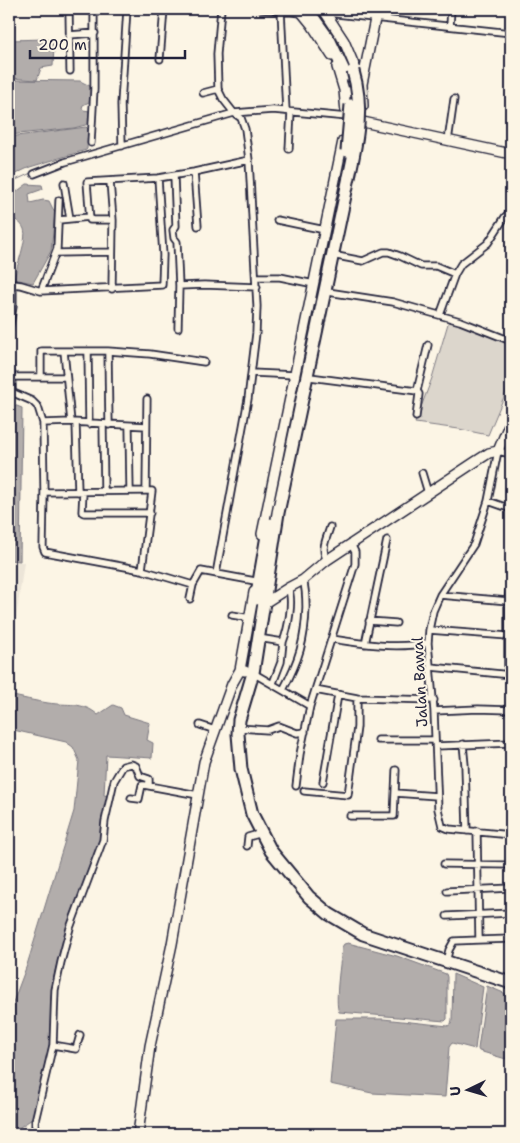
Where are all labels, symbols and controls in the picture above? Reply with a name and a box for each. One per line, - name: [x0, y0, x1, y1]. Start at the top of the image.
- scale bar: [30, 28, 185, 60]
- text: 200 m: [38, 35, 87, 55]
- street label: Jalan Bawal: [408, 636, 432, 728]
- north arrow: [442, 1066, 492, 1116]
- text: U: [446, 1086, 464, 1097]

